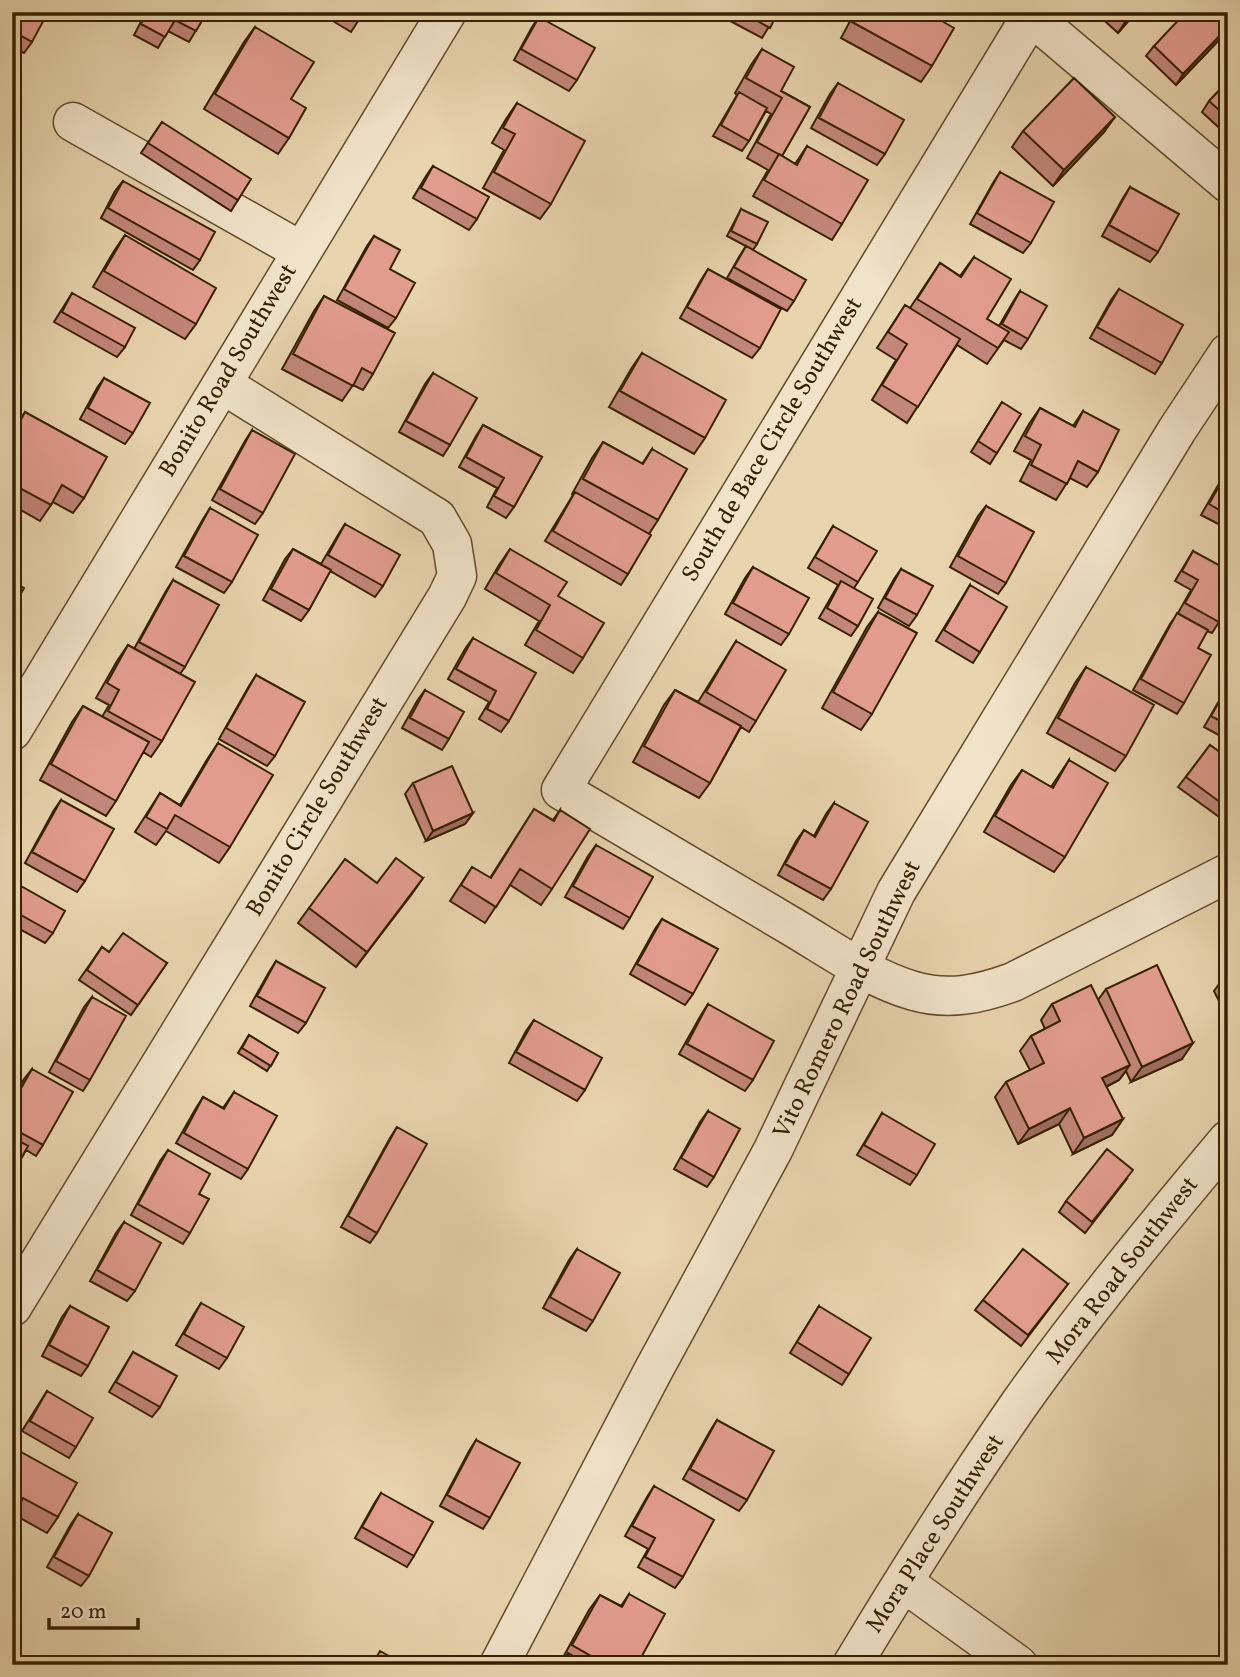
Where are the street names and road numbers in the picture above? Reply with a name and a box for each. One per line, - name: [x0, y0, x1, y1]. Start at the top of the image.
- street label: Bonito Road Southwest: [152, 258, 306, 484]
- street label: South de Bace Circle Southwest: [674, 291, 872, 589]
- street label: Bonito Circle Southwest: [239, 691, 397, 923]
- street label: Vito Romero Road Southwest: [766, 855, 930, 1145]
- street label: Mora Road Southwest: [1039, 1170, 1207, 1372]
- street label: Mora Place Southwest: [859, 1428, 1013, 1640]

